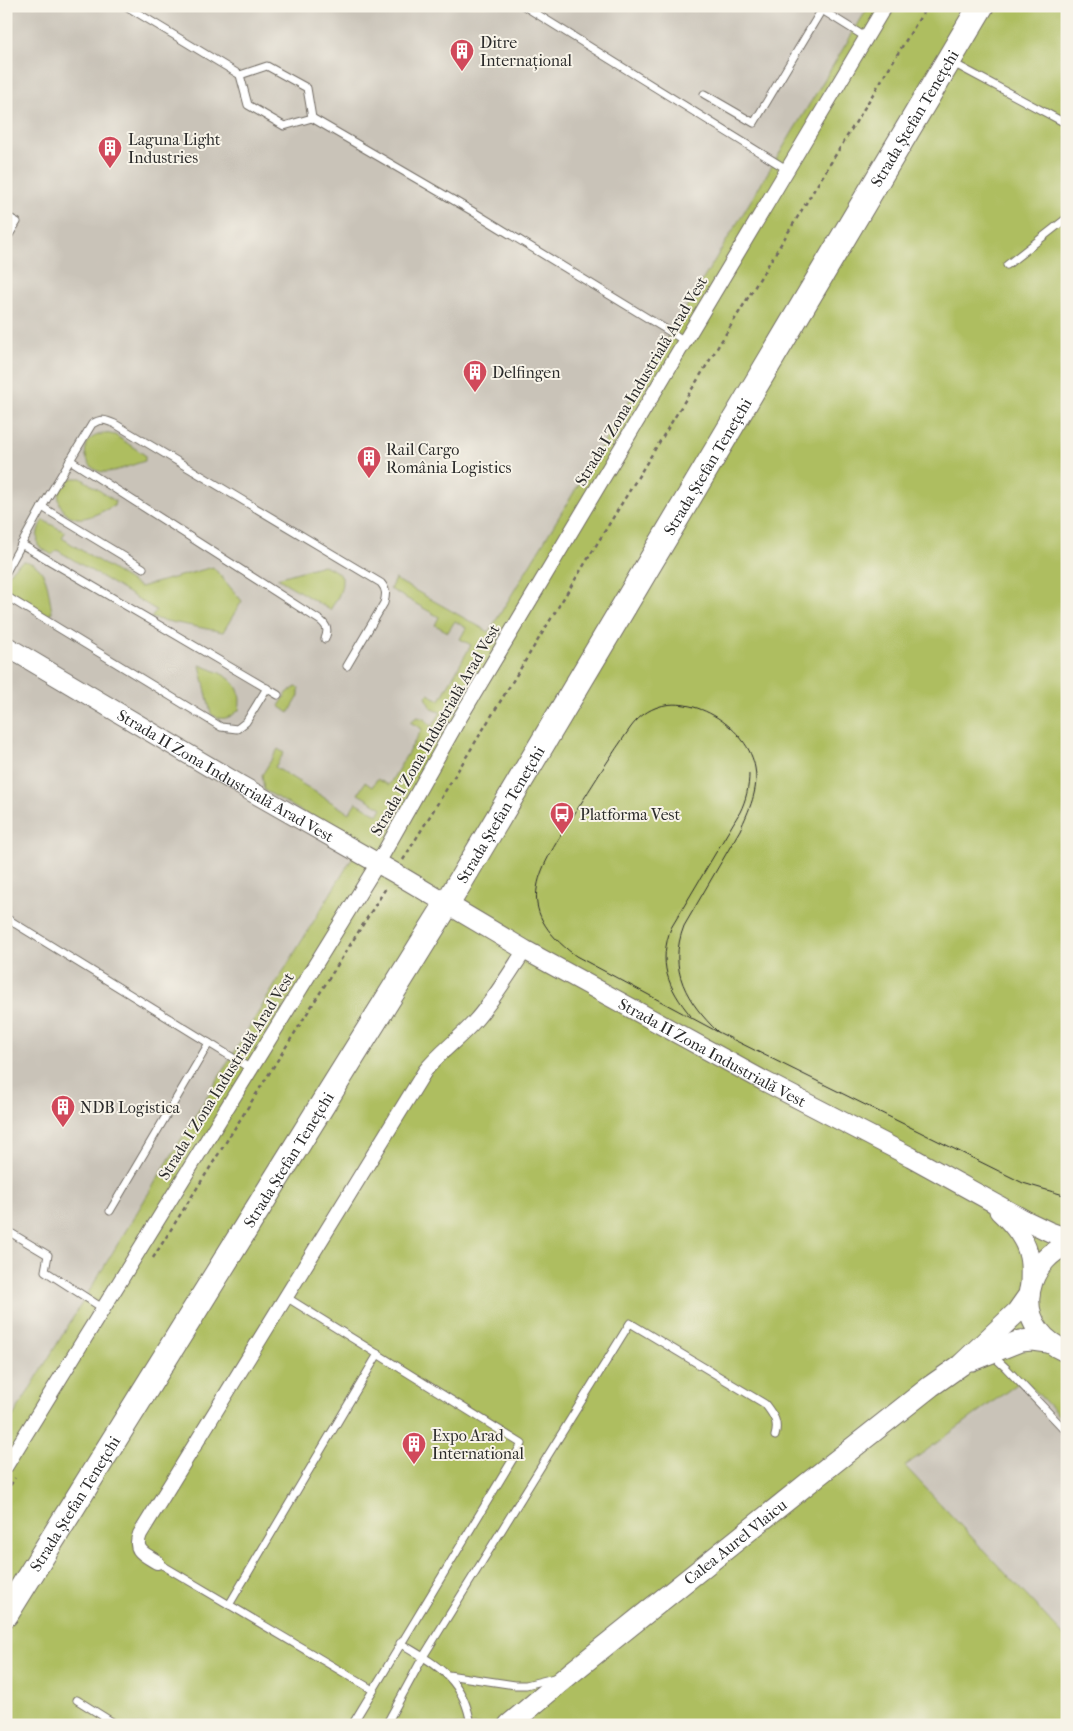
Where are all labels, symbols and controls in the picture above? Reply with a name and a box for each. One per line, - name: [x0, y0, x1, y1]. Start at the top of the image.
- place label: Ditre Internațional: [480, 33, 573, 71]
- building icon: Ditre Internațional: [449, 38, 475, 72]
- street label: Strada Ștefan Tenețchi: [866, 46, 962, 190]
- place label: Laguna Light Industries: [128, 130, 221, 167]
- building icon: Laguna Light Industries: [97, 135, 123, 169]
- street label: Strada I Zona Industrială Arad Vest: [571, 273, 711, 489]
- building icon: Delfingen: [462, 359, 488, 393]
- place label: Delfingen: [492, 363, 561, 382]
- street label: Strada Ștefan Tenețchi: [659, 394, 755, 538]
- place label: Rail Cargo România Logistics: [386, 440, 511, 477]
- building icon: Rail Cargo România Logistics: [356, 445, 382, 479]
- street label: Strada I Zona Industrială Arad Vest: [366, 621, 504, 839]
- street label: Strada II Zona Industrială Arad Vest: [114, 705, 338, 846]
- street label: Strada Ștefan Tenețchi: [452, 742, 548, 886]
- bus stop icon: Platforma Vest: [549, 801, 575, 835]
- place label: Platforma Vest: [580, 805, 680, 824]
- street label: Strada I Zona Industrială Arad Vest: [154, 968, 298, 1183]
- street label: Strada II Zona Industrială Vest: [615, 994, 810, 1111]
- street label: Strada Ștefan Tenețchi: [239, 1088, 338, 1231]
- building icon: NDB Logistica: [50, 1094, 76, 1128]
- place label: NDB Logistica: [80, 1098, 180, 1117]
- place label: Expo Arad International: [432, 1426, 525, 1463]
- building icon: Expo Arad International: [401, 1431, 427, 1465]
- street label: Strada Ștefan Tenețchi: [25, 1432, 124, 1575]
- street label: Calea Aurel Vlaicu: [680, 1495, 790, 1589]

